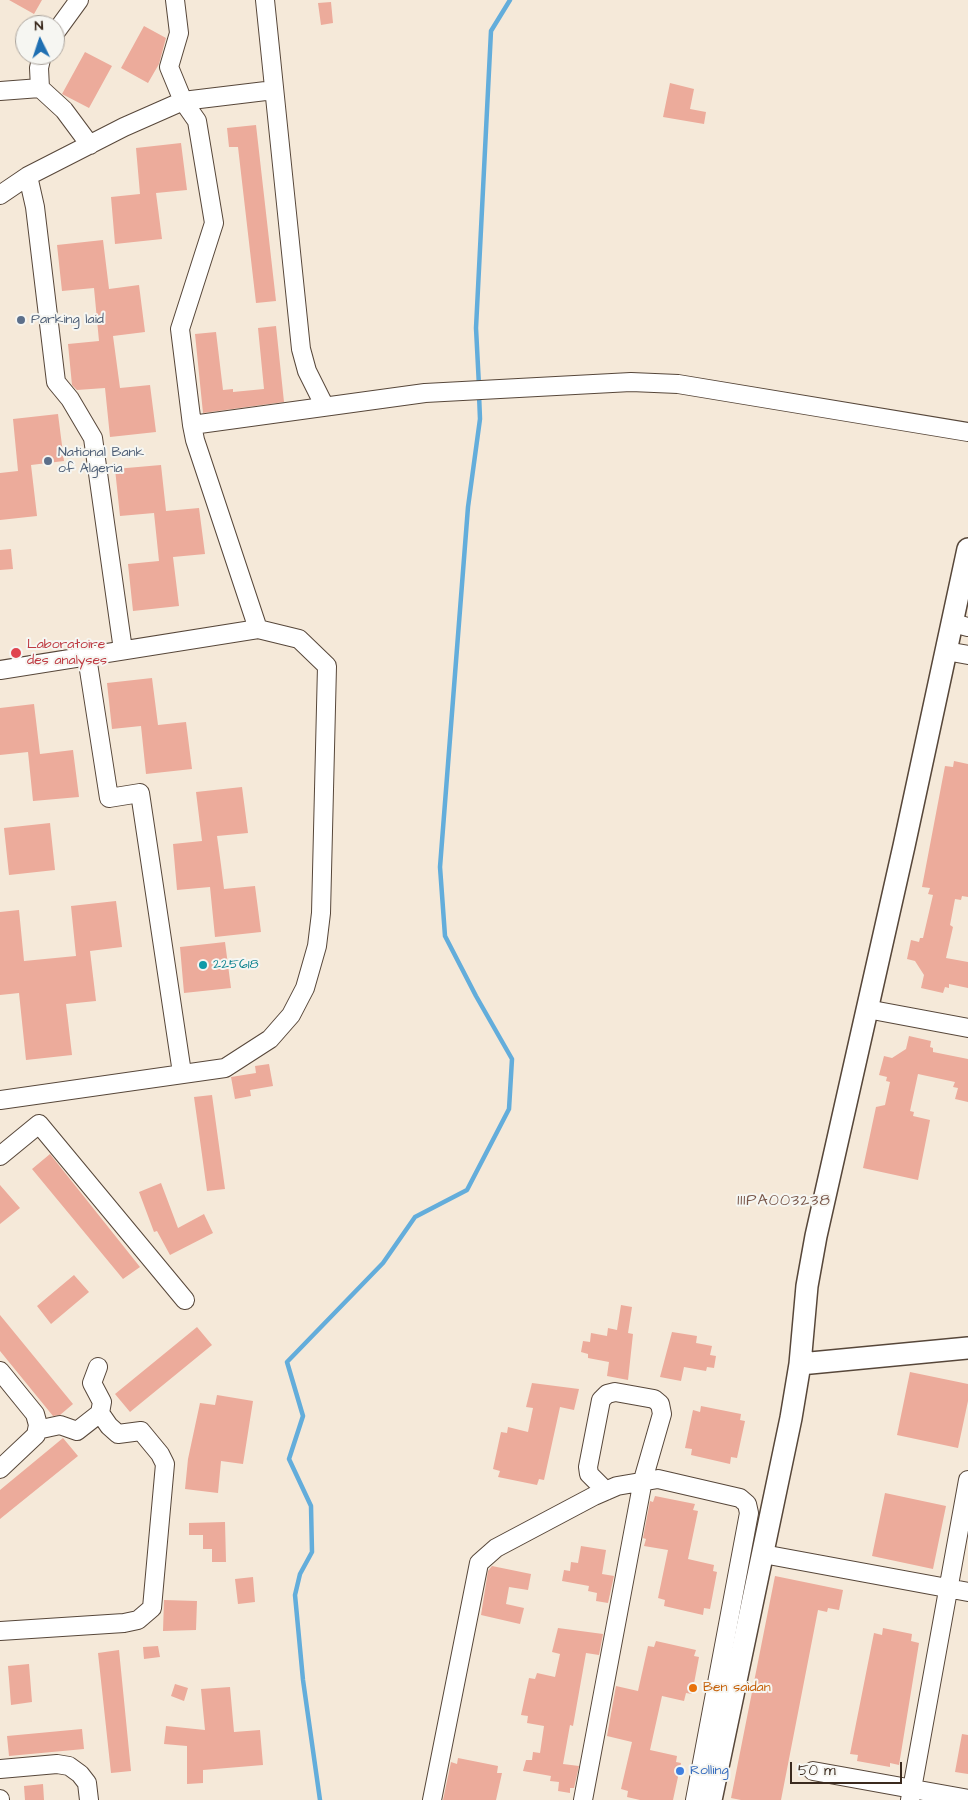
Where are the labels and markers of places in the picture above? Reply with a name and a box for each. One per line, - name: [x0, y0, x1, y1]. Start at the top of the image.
- place label: Parking laid: [31, 312, 104, 328]
- marker: Parking laid: [15, 314, 27, 326]
- place label: National Bank of Algeria: [58, 445, 144, 478]
- marker: National Bank of Algeria: [42, 455, 54, 467]
- place label: Laboratoire des analyses: [27, 637, 107, 670]
- marker: Laboratoire des analyses: [9, 646, 23, 660]
- place label: 225618: [213, 957, 259, 973]
- marker: 225618: [197, 959, 209, 971]
- place label: Ben saidan: [703, 1680, 771, 1696]
- marker: Ben saidan: [687, 1682, 699, 1694]
- place label: Rolling: [690, 1763, 729, 1779]
- marker: Rolling: [674, 1765, 686, 1777]

